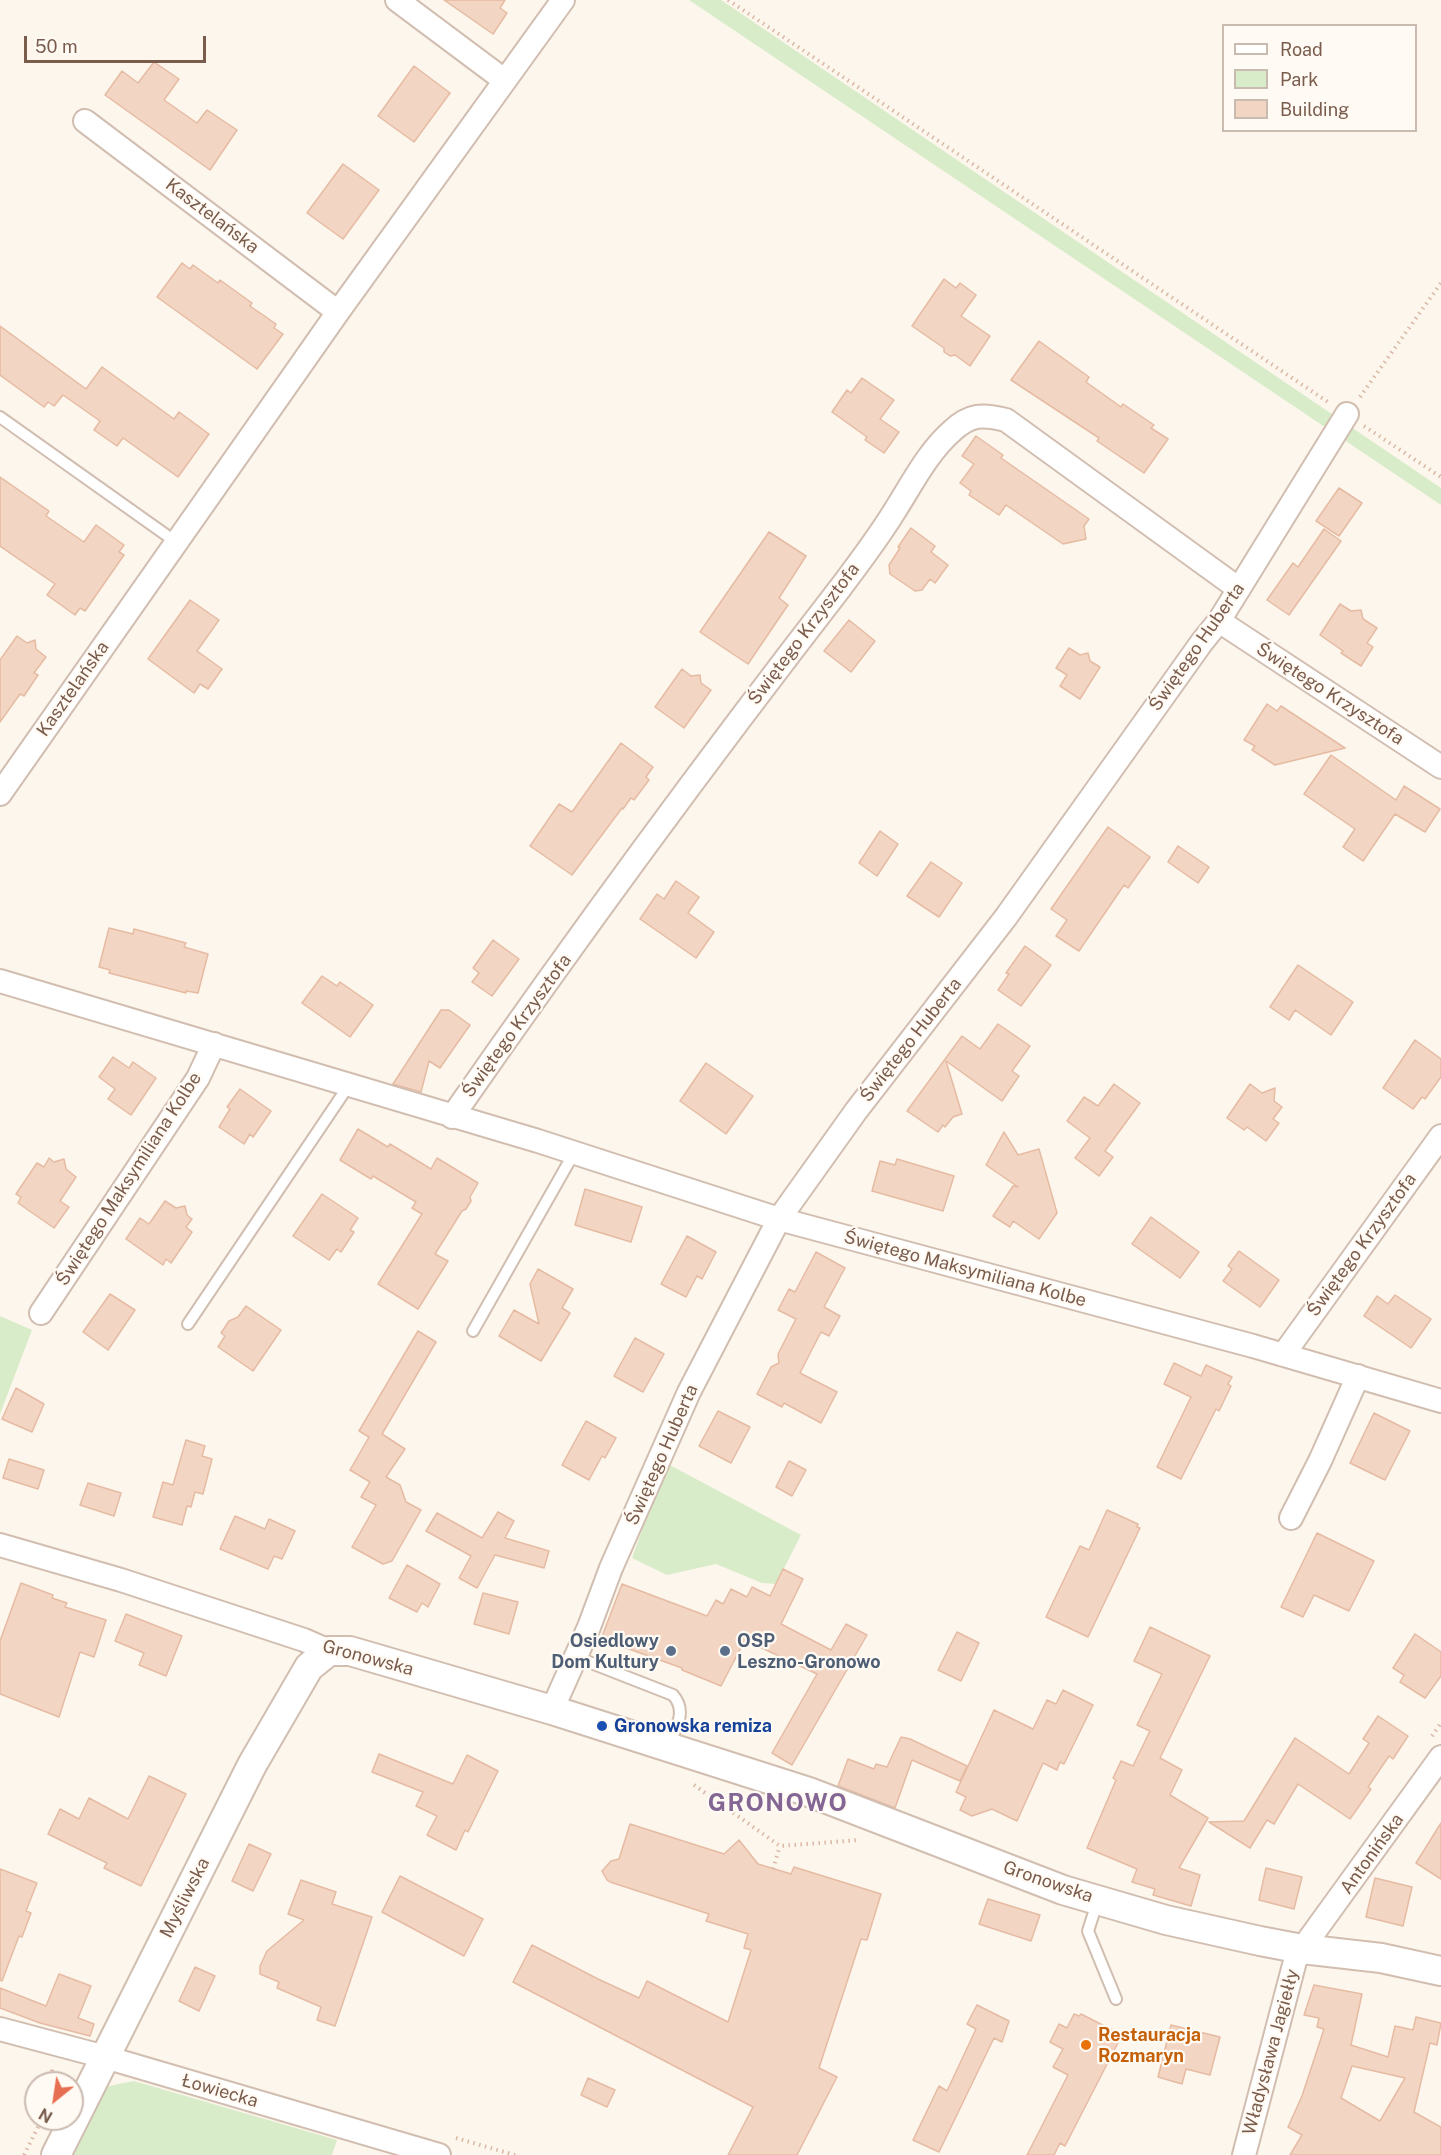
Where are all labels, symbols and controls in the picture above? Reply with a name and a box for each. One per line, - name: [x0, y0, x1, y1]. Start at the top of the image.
- scale bar: [27, 24, 208, 62]
- legend: [1222, 24, 1417, 132]
- text: 50 m: [35, 36, 78, 57]
- text: Road: [1280, 39, 1323, 60]
- text: Park: [1280, 69, 1318, 90]
- text: Building: [1280, 99, 1349, 120]
- street label: Kasztelańska: [161, 174, 263, 258]
- street label: Świętego Krzysztofa: [744, 559, 864, 709]
- street label: Świętego Huberta: [1145, 579, 1249, 715]
- street label: Kasztelańska: [32, 637, 114, 741]
- street label: Świętego Krzysztofa: [1252, 638, 1408, 750]
- street label: Świętego Krzysztofa: [458, 950, 576, 1102]
- street label: Świętego Huberta: [856, 974, 966, 1106]
- street label: Świętego Maksymiliana Kolbe: [52, 1068, 206, 1290]
- street label: Świętego Krzysztofa: [1303, 1169, 1421, 1321]
- street label: Świętego Maksymiliana Kolbe: [841, 1226, 1089, 1312]
- street label: Świętego Huberta: [621, 1381, 703, 1529]
- place label: Osiedlowy Dom Kultury: [551, 1630, 659, 1672]
- place label: OSP Leszno-Gronowo: [737, 1630, 881, 1672]
- street label: Gronowska: [320, 1635, 416, 1681]
- marker: Osiedlowy Dom Kultury: [664, 1644, 678, 1658]
- marker: OSP Leszno-Gronowo: [718, 1644, 732, 1658]
- place label: Gronowska remiza: [614, 1715, 772, 1737]
- marker: Gronowska remiza: [595, 1719, 609, 1733]
- district label: GRONOWO: [708, 1790, 848, 1818]
- street label: Antonińska: [1336, 1810, 1408, 1898]
- street label: Myśliwska: [156, 1854, 214, 1942]
- street label: Gronowska: [1000, 1857, 1096, 1907]
- street label: Władysława Jagiełły: [1238, 1967, 1304, 2137]
- place label: Restauracja Rozmaryn: [1098, 2024, 1201, 2066]
- marker: Restauracja Rozmaryn: [1079, 2038, 1093, 2052]
- street label: Łowiecka: [179, 2070, 261, 2112]
- north arrow: [24, 2071, 84, 2131]
- text: N: [36, 2104, 56, 2127]

